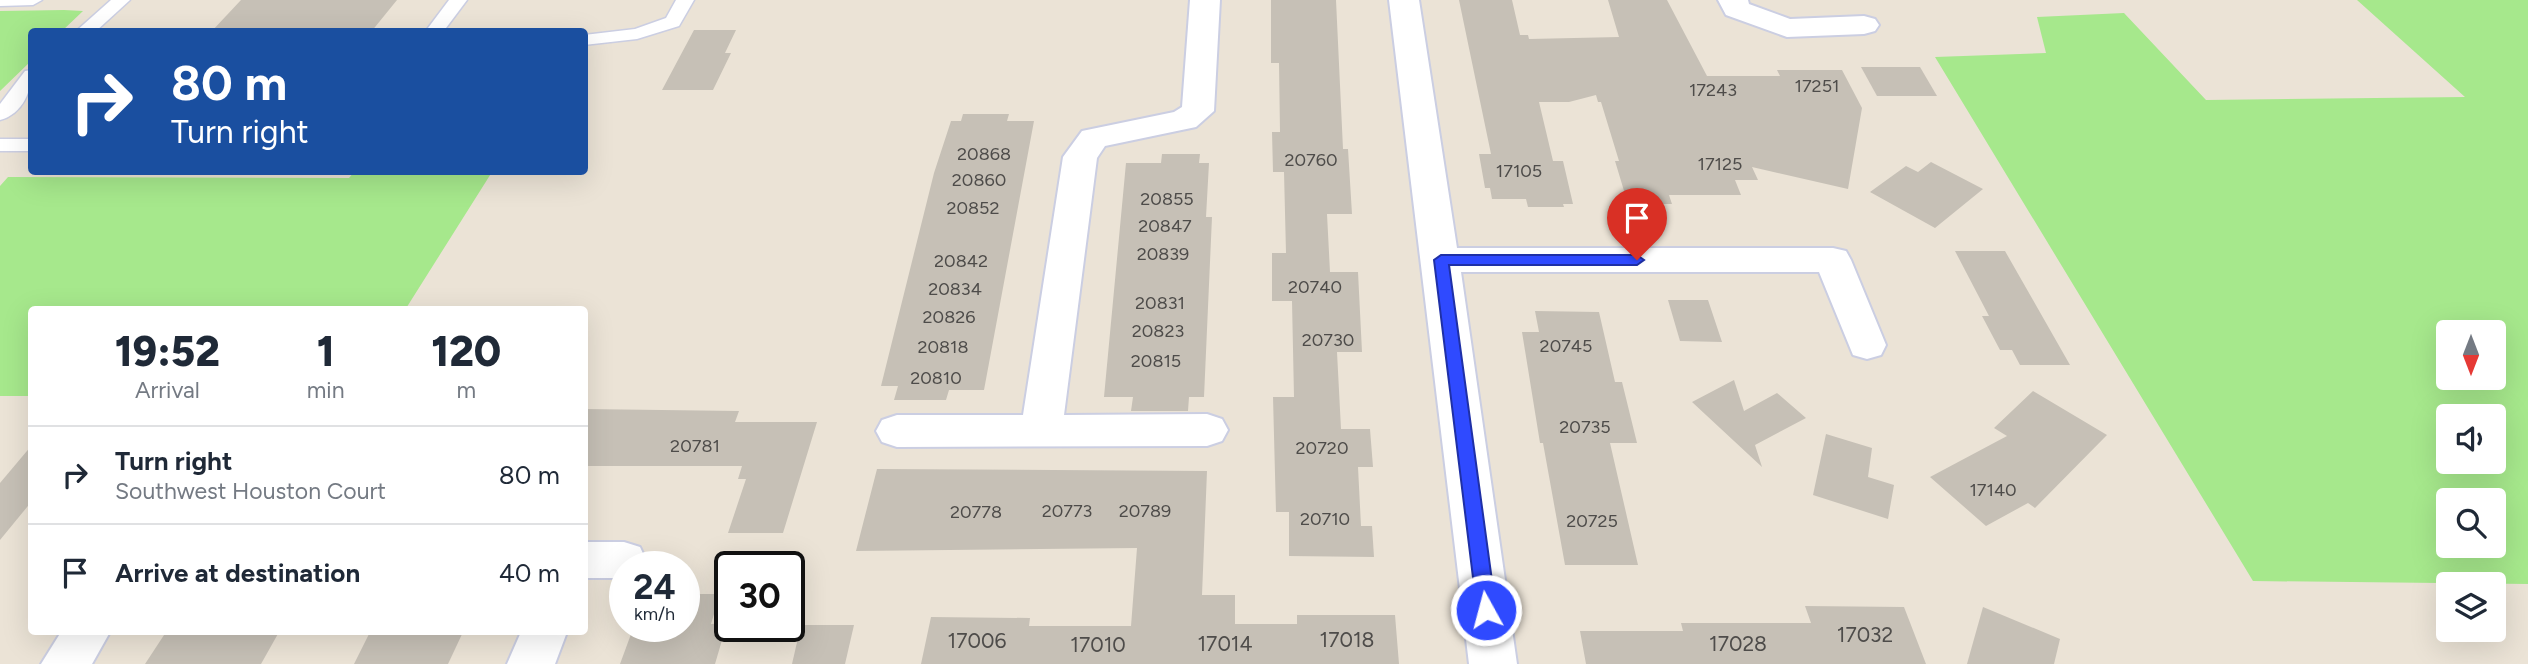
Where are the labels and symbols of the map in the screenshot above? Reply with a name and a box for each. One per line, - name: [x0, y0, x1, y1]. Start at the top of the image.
- house number: 17251: [1795, 75, 1839, 97]
- house number: 17243: [1689, 79, 1737, 101]
- house number: 20868: [957, 143, 1011, 165]
- house number: 20760: [1285, 149, 1338, 171]
- house number: 17125: [1698, 153, 1742, 175]
- house number: 17105: [1496, 160, 1542, 182]
- house number: 20860: [952, 169, 1006, 191]
- house number: 20855: [1140, 188, 1194, 210]
- pin: [1607, 188, 1667, 260]
- house number: 20852: [946, 197, 1000, 219]
- house number: 20847: [1138, 215, 1192, 237]
- house number: 20839: [1137, 243, 1189, 265]
- house number: 20842: [934, 250, 988, 272]
- house number: 20740: [1288, 276, 1342, 298]
- house number: 20834: [928, 278, 982, 300]
- house number: 20831: [1135, 292, 1185, 314]
- house number: 20826: [923, 306, 975, 328]
- house number: 20823: [1132, 320, 1184, 342]
- north arrow: [2436, 320, 2506, 390]
- house number: 20730: [1302, 329, 1354, 351]
- house number: 20745: [1540, 335, 1592, 357]
- house number: 20818: [917, 336, 969, 358]
- house number: 20815: [1131, 350, 1181, 372]
- house number: 20810: [910, 367, 962, 389]
- house number: 20735: [1559, 416, 1611, 438]
- house number: 20781: [670, 435, 720, 457]
- house number: 20720: [1296, 437, 1348, 459]
- house number: 17140: [1969, 479, 2017, 501]
- house number: 20773: [1042, 500, 1092, 522]
- house number: 20789: [1119, 500, 1171, 522]
- house number: 20778: [950, 501, 1002, 523]
- house number: 20710: [1300, 508, 1350, 530]
- house number: 20725: [1566, 510, 1618, 532]
- speed limit sign: 30: [714, 551, 805, 642]
- position arrow: [1449, 573, 1523, 647]
- house number: 17032: [1837, 622, 1893, 647]
- house number: 17018: [1320, 627, 1374, 652]
- house number: 17006: [948, 628, 1006, 653]
- house number: 17014: [1197, 631, 1253, 656]
- house number: 17028: [1709, 631, 1767, 656]
- house number: 17010: [1070, 632, 1126, 657]

